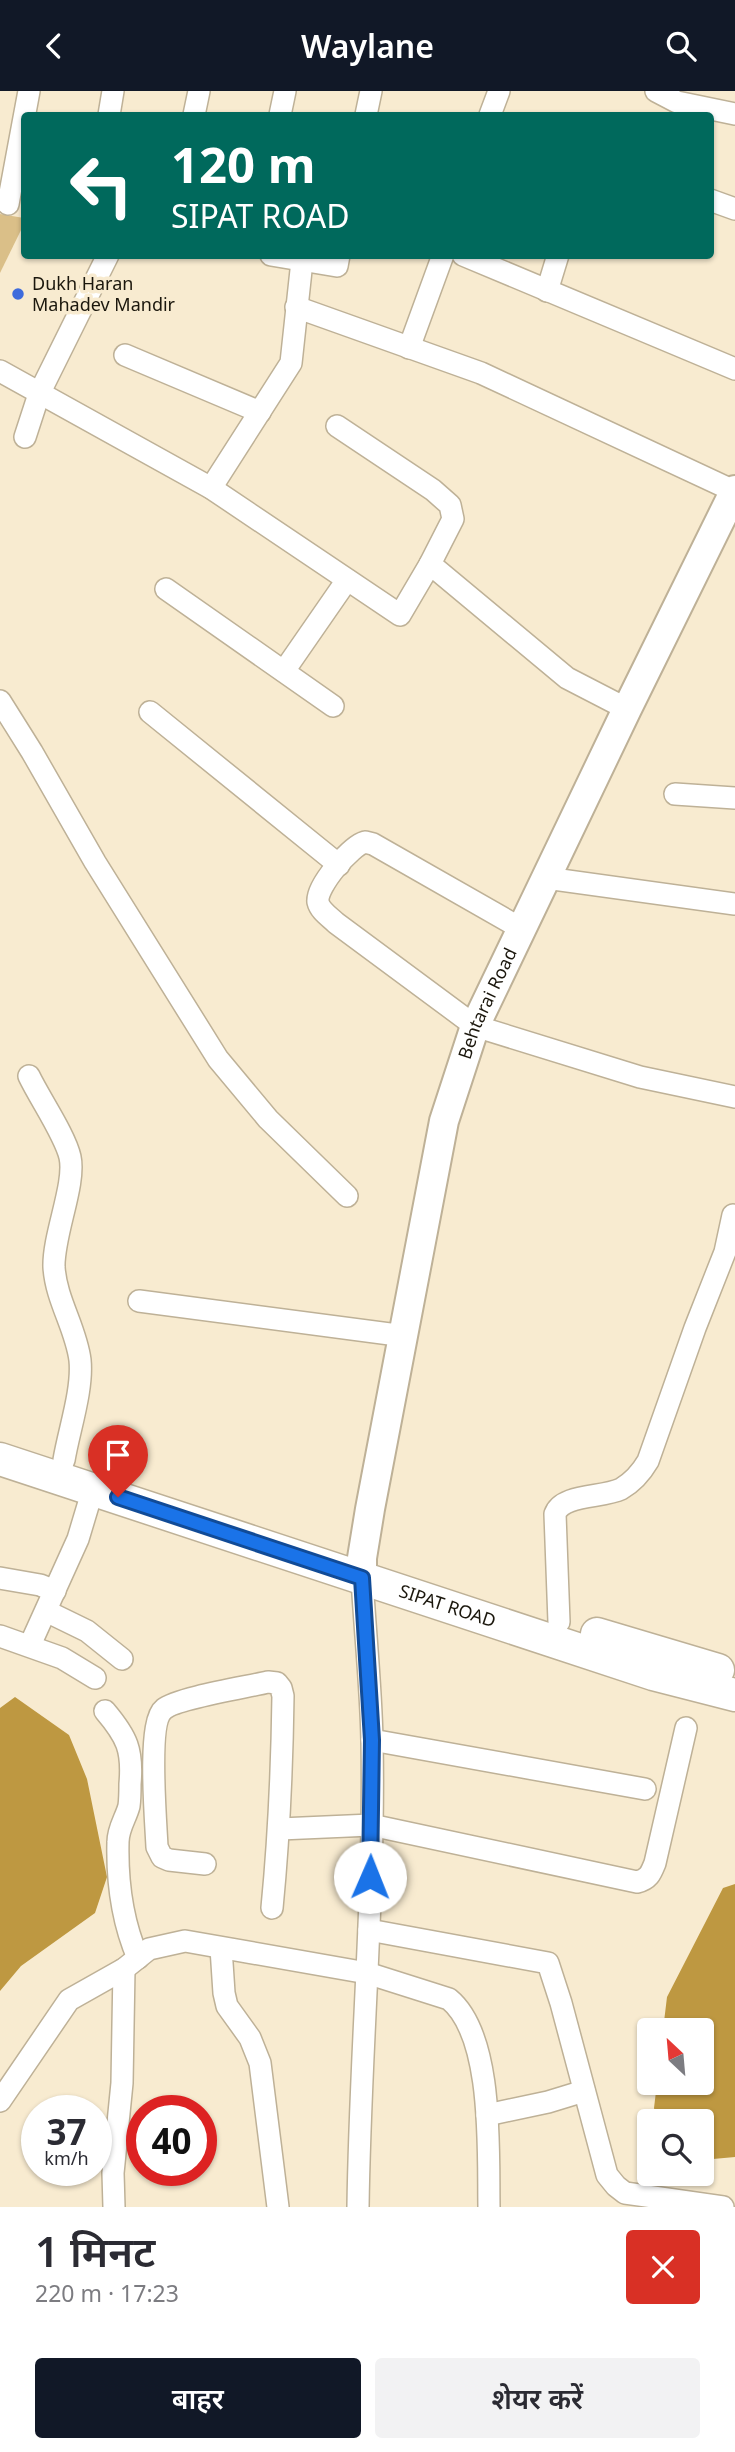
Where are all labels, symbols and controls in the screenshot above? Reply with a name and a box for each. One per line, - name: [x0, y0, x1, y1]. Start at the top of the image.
- text: Waylane: [301, 24, 434, 67]
- icon: back: [35, 27, 73, 65]
- icon: search: [662, 27, 700, 65]
- text: 120 m: [171, 131, 316, 197]
- icon: left: [56, 140, 147, 231]
- text: SIPAT ROAD: [171, 194, 350, 237]
- place label: Dukh Haran Mahadev Mandir: [32, 271, 176, 316]
- marker: Dukh Haran Mahadev Mandir: [10, 286, 26, 302]
- street label: Behtarai Road: [452, 944, 522, 1062]
- pin: [88, 1425, 148, 1497]
- icon: arrive: [99, 1436, 137, 1474]
- street label: SIPAT ROAD: [396, 1578, 499, 1632]
- position arrow: [333, 1840, 407, 1914]
- north arrow: [637, 2018, 714, 2095]
- map controls: [637, 2018, 714, 2186]
- speed limit sign: 40: [126, 2095, 217, 2186]
- text: 37: [46, 2108, 87, 2155]
- button: search: [637, 2109, 714, 2186]
- text: km/h: [44, 2146, 89, 2170]
- text: 1 मिनट: [35, 2222, 155, 2279]
- button: close: [626, 2230, 700, 2304]
- text: 220 m · 17:23: [35, 2277, 179, 2309]
- button: बाहर: [35, 2358, 361, 2438]
- button: शेयर करें: [375, 2358, 700, 2438]

